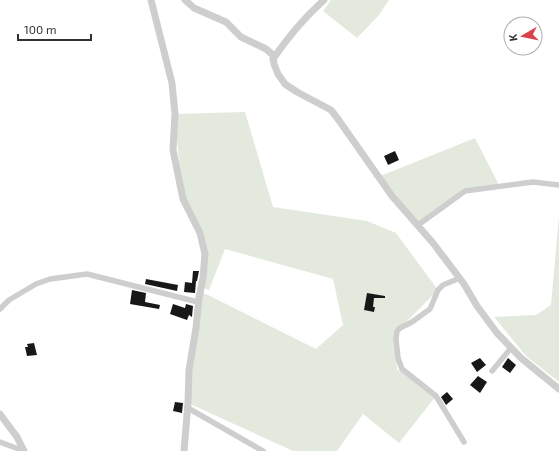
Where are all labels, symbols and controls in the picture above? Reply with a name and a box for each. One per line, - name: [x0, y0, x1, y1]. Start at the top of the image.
- scale bar: [18, 16, 91, 42]
- north arrow: [503, 16, 543, 56]
- text: 100 m: [24, 22, 56, 36]
- text: K: [506, 33, 520, 42]

